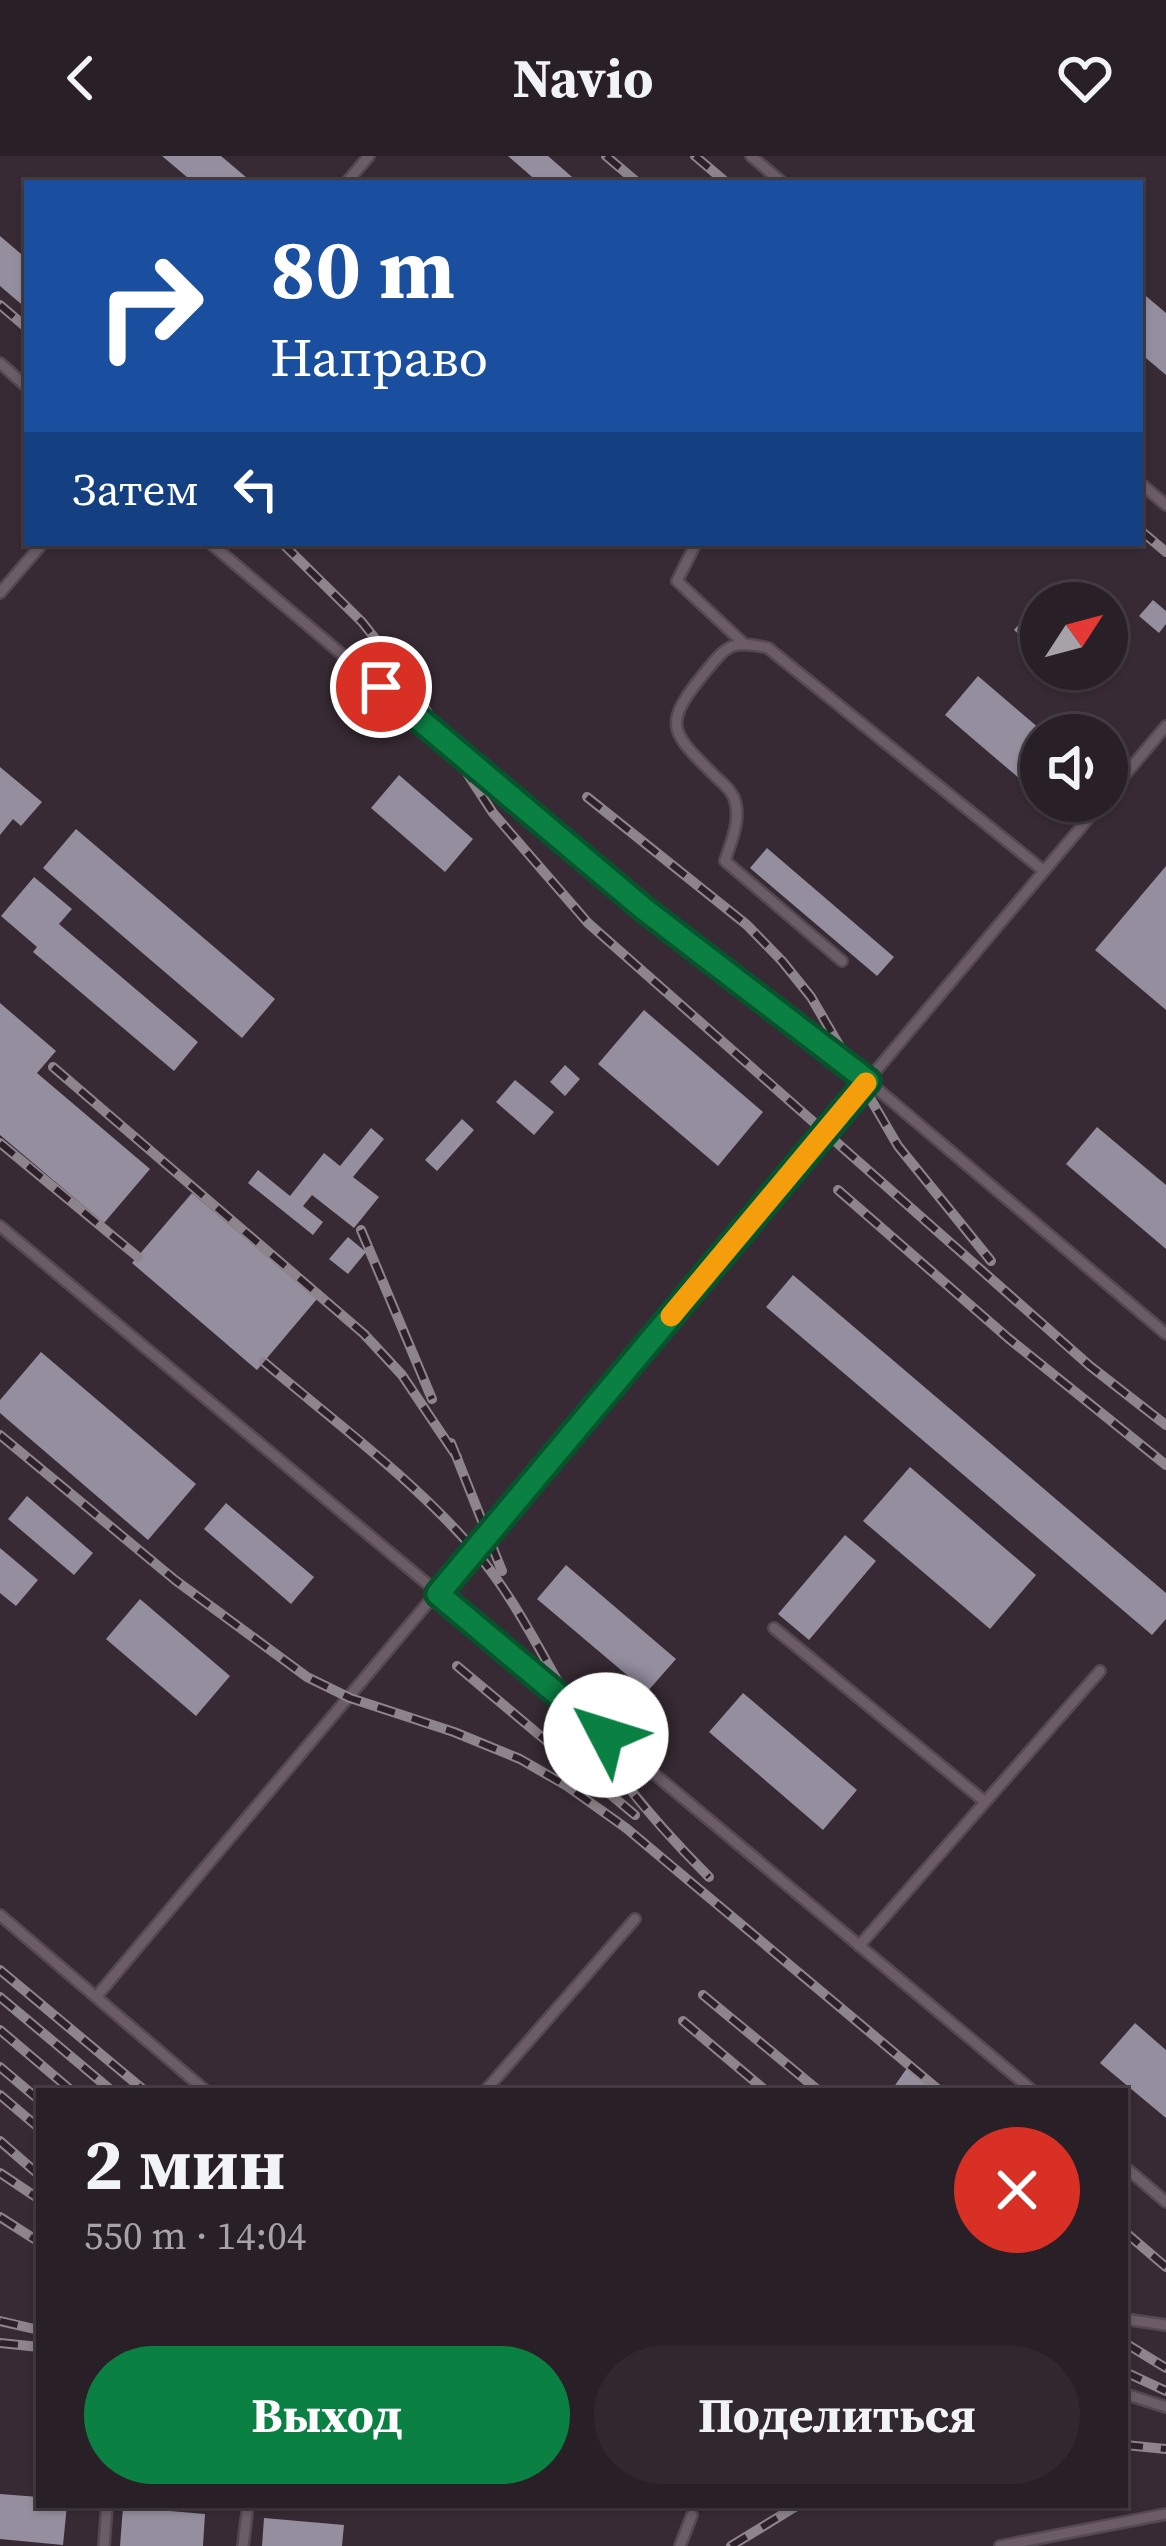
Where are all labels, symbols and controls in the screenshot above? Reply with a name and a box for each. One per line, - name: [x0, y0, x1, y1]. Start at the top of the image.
- text: Navio: [513, 41, 653, 115]
- icon: back: [48, 45, 114, 111]
- icon: heart: [1052, 45, 1118, 111]
- text: 80 m: [270, 211, 455, 326]
- icon: right: [72, 228, 228, 384]
- text: Направо: [270, 320, 488, 394]
- icon: left: [223, 456, 289, 522]
- text: Затем: [72, 458, 199, 520]
- north arrow: [1020, 582, 1128, 690]
- map controls: [1020, 582, 1128, 822]
- pin: [330, 636, 432, 738]
- icon: arrive: [348, 654, 414, 720]
- button: sound: [1020, 714, 1128, 822]
- position arrow: [543, 1672, 669, 1798]
- text: 2 мин: [84, 2114, 285, 2213]
- button: close: [954, 2127, 1080, 2253]
- text: 550 m · 14:04: [84, 2209, 306, 2262]
- button: Выход: [84, 2346, 570, 2484]
- button: Поделиться: [594, 2346, 1080, 2484]

